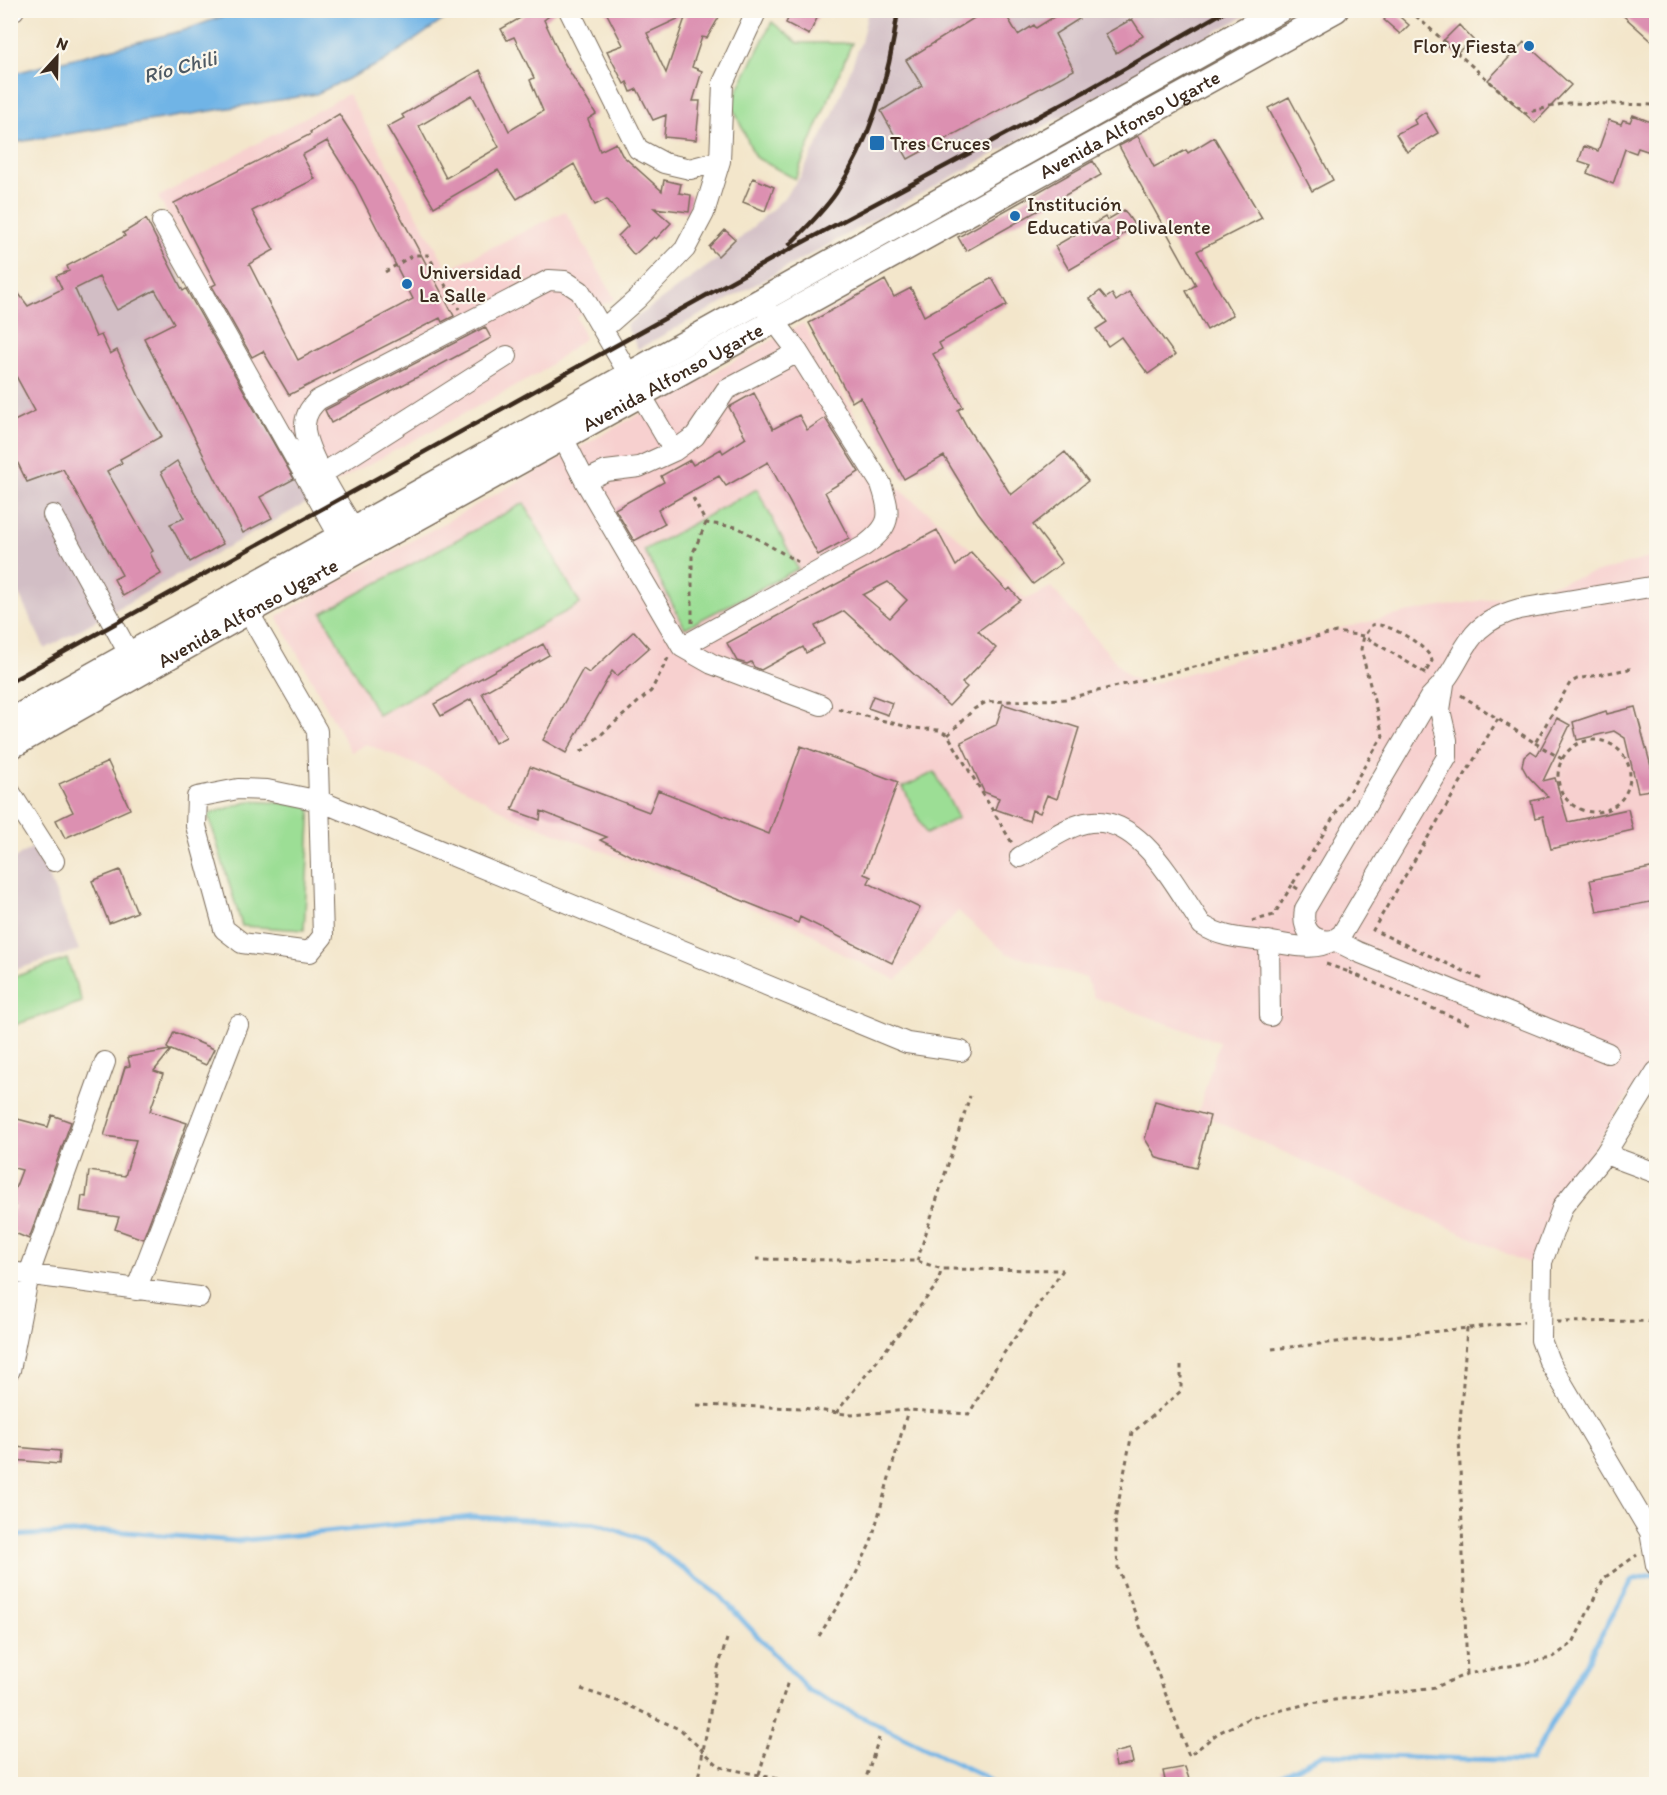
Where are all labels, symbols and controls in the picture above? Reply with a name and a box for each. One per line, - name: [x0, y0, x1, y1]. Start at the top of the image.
- north arrow: [27, 27, 87, 87]
- text: N: [54, 33, 71, 54]
- place label: Flor y Fiesta: [1413, 34, 1518, 58]
- marker: Flor y Fiesta: [1522, 39, 1536, 53]
- water label: Río Chili: [140, 44, 222, 88]
- street label: Avenida Alfonso Ugarte: [1035, 65, 1224, 184]
- place label: Tres Cruces: [890, 131, 990, 155]
- marker: Tres Cruces: [868, 134, 886, 152]
- place label: Institución Educativa Polivalente: [1027, 192, 1211, 239]
- marker: Institución Educativa Polivalente: [1008, 209, 1022, 223]
- place label: Universidad La Salle: [419, 260, 521, 307]
- marker: Universidad La Salle: [400, 277, 414, 291]
- street label: Avenida Alfonso Ugarte: [578, 317, 767, 437]
- street label: Avenida Alfonso Ugarte: [153, 553, 342, 673]

